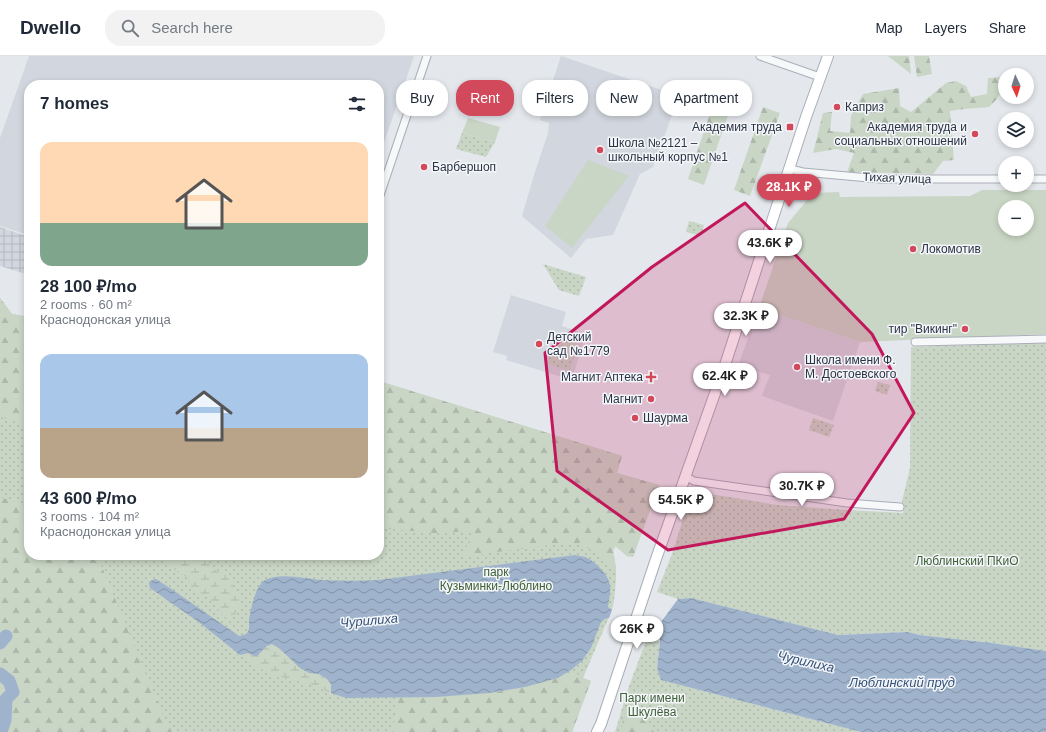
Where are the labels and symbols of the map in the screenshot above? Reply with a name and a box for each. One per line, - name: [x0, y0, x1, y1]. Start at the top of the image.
- north arrow: [998, 68, 1034, 104]
- place label: Каприз: [845, 100, 885, 114]
- marker: Каприз: [832, 102, 842, 112]
- place label: Академия труда: [692, 120, 782, 134]
- place label: Академия труда и социальных отношений: [835, 120, 967, 148]
- marker: Академия труда: [785, 122, 795, 132]
- marker: Академия труда и социальных отношений: [970, 129, 980, 139]
- place label: Школа №2121 – школьный корпус №1: [608, 136, 728, 164]
- marker: Школа №2121 – школьный корпус №1: [595, 145, 605, 155]
- place label: Барбершоп: [432, 160, 496, 174]
- marker: Барбершоп: [419, 162, 429, 172]
- street label: Тихая улица: [862, 170, 932, 186]
- pin: 28.1K ₽: [752, 174, 826, 208]
- pin: 43.6K ₽: [733, 230, 807, 264]
- place label: Локомотив: [921, 242, 981, 256]
- marker: Локомотив: [908, 244, 918, 254]
- pin: 32.3K ₽: [709, 303, 783, 337]
- place label: тир "Викинг": [889, 322, 957, 336]
- marker: тир "Викинг": [960, 324, 970, 334]
- place label: Детский сад №1779: [547, 330, 610, 358]
- marker: Детский сад №1779: [534, 339, 544, 349]
- place label: Школа имени Ф. М. Достоевского: [805, 353, 897, 381]
- marker: Школа имени Ф. М. Достоевского: [792, 362, 802, 372]
- pin: 62.4K ₽: [688, 363, 762, 397]
- place label: Магнит Аптека: [561, 370, 643, 384]
- marker: Магнит Аптека: [646, 372, 656, 382]
- place label: Магнит: [603, 392, 643, 406]
- marker: Магнит: [646, 394, 656, 404]
- place label: Шаурма: [643, 411, 688, 425]
- marker: Шаурма: [630, 413, 640, 423]
- pin: 30.7K ₽: [765, 473, 839, 507]
- pin: 54.5K ₽: [644, 487, 718, 521]
- park label: Люблинский ПКиО: [915, 554, 1019, 568]
- park label: парк Кузьминки-Люблино: [440, 565, 553, 593]
- water label: Чурилиха: [340, 611, 399, 630]
- pin: 26K ₽: [609, 616, 665, 650]
- water label: Чурилиха: [776, 648, 836, 675]
- water label: Люблинский пруд: [848, 675, 955, 690]
- park label: Парк имени Шкулёва: [619, 691, 685, 719]

